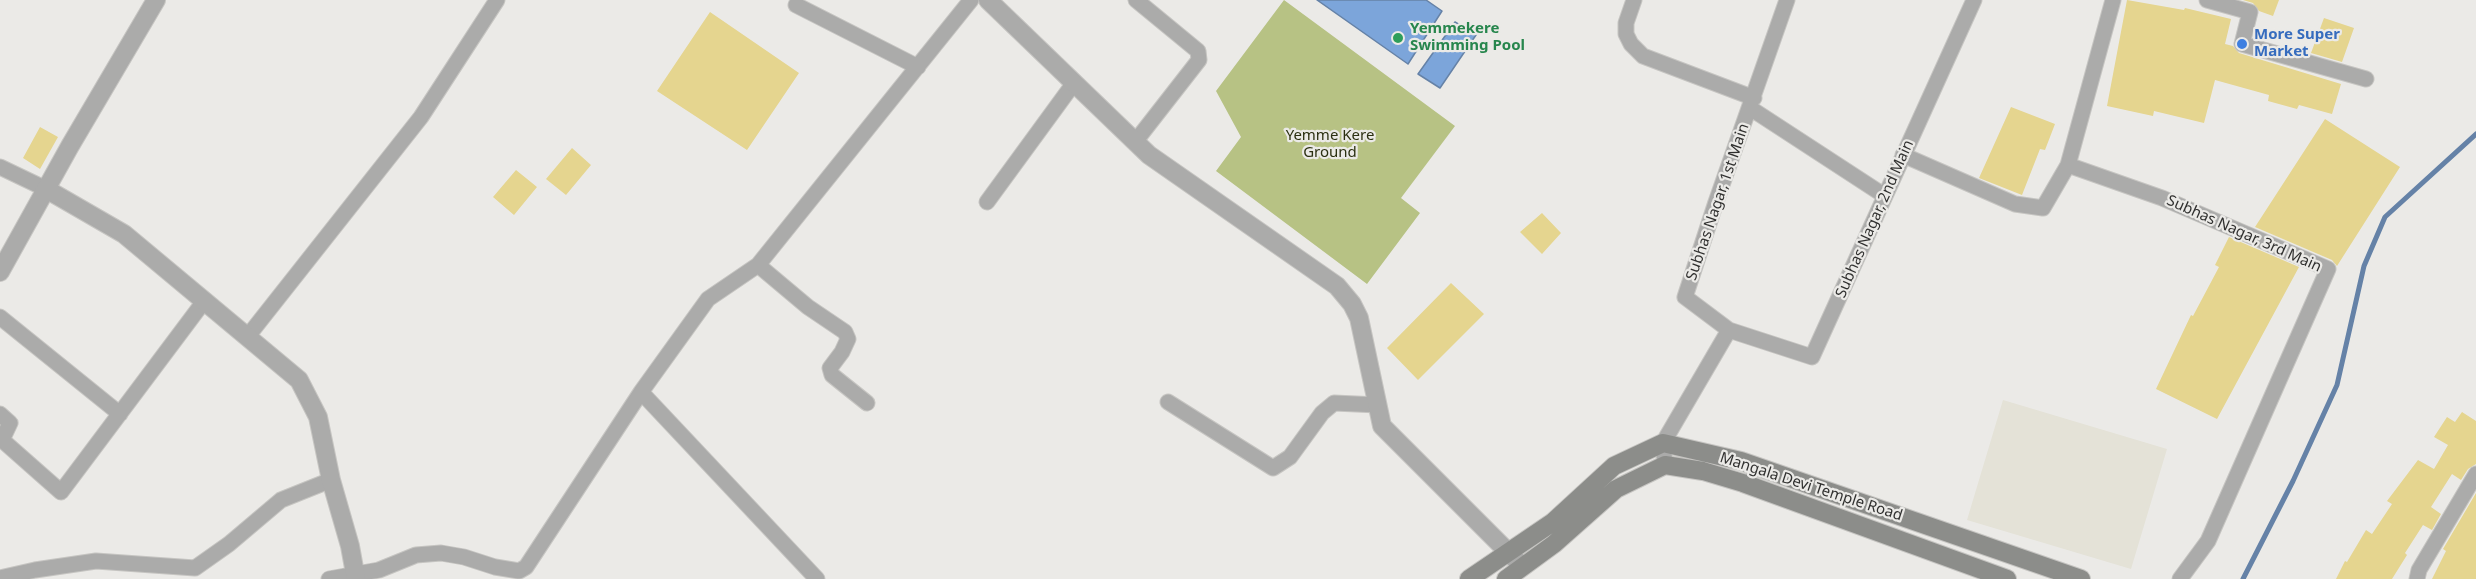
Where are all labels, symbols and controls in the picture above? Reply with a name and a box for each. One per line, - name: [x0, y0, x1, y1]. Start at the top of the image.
- place label: Yemmekere Swimming Pool: [1410, 20, 1525, 55]
- place label: More Super Market: [2254, 26, 2340, 61]
- marker: Yemmekere Swimming Pool: [1391, 31, 1405, 45]
- marker: More Super Market: [2235, 37, 2249, 51]
- street label: Subhas Nagar, 1st Main: [1683, 121, 1753, 283]
- park label: Yemme Kere Ground: [1286, 127, 1374, 162]
- street label: Subhas Nagar, 2nd Main: [1832, 137, 1918, 301]
- street label: Subhas Nagar, 3rd Main: [2164, 192, 2324, 276]
- street label: Mangala Devi Temple Road: [1717, 449, 1905, 525]

